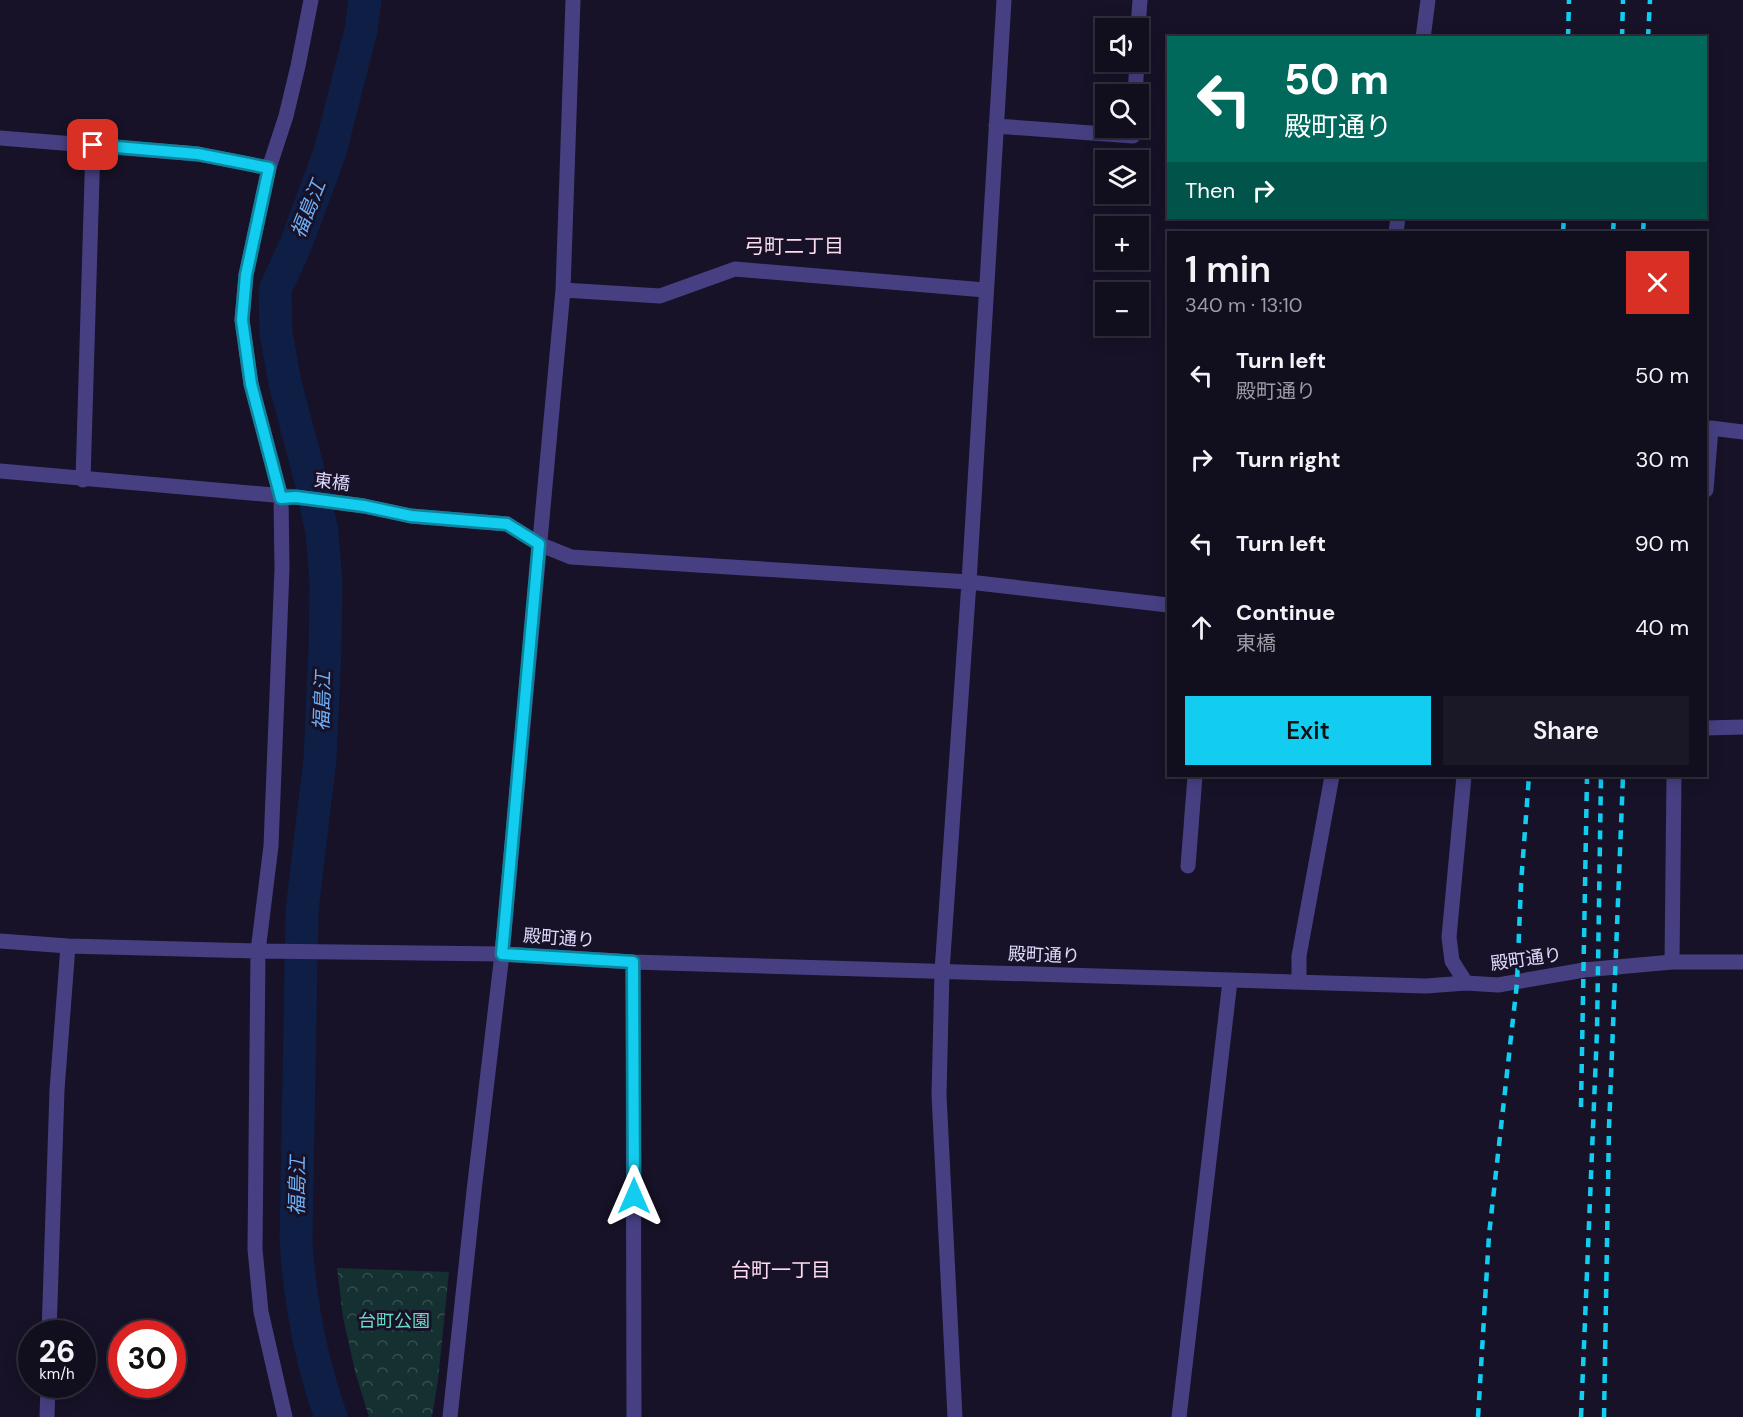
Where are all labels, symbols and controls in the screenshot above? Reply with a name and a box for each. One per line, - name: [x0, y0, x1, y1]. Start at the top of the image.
- map controls: [1095, 18, 1149, 336]
- button: sound: [1095, 18, 1149, 72]
- text: 50 m: [1284, 52, 1389, 107]
- icon: left: [1185, 60, 1263, 138]
- button: search: [1095, 84, 1149, 138]
- text: 殿町通り: [1284, 109, 1392, 144]
- pin: [67, 119, 118, 170]
- icon: arrive: [76, 128, 109, 161]
- button: layers: [1095, 150, 1149, 204]
- water label: 福島江: [285, 174, 332, 242]
- icon: right: [1247, 174, 1280, 207]
- text: Then: [1185, 176, 1235, 205]
- button: +: [1095, 216, 1149, 270]
- district label: 弓町二丁目: [744, 233, 844, 259]
- text: 1 min: [1185, 246, 1271, 293]
- button: close: [1626, 251, 1689, 314]
- button: −: [1095, 282, 1149, 336]
- text: 340 m · 13:10: [1185, 292, 1302, 318]
- text: Turn left: [1236, 346, 1326, 375]
- icon: left: [1185, 359, 1218, 392]
- text: 50 m: [1635, 361, 1689, 390]
- text: 殿町通り: [1236, 378, 1316, 404]
- icon: right: [1185, 443, 1218, 476]
- text: Turn right: [1236, 445, 1341, 474]
- text: 30 m: [1635, 445, 1689, 474]
- street label: 東橋: [313, 468, 351, 496]
- icon: left: [1185, 527, 1218, 560]
- text: Turn left: [1236, 529, 1326, 558]
- text: 90 m: [1635, 529, 1689, 558]
- text: Continue: [1236, 598, 1335, 627]
- icon: ahead: [1185, 611, 1218, 644]
- text: 40 m: [1635, 613, 1689, 642]
- text: 東橋: [1236, 630, 1276, 656]
- water label: 福島江: [308, 669, 336, 731]
- button: Exit: [1185, 696, 1431, 765]
- button: Share: [1443, 696, 1689, 765]
- street label: 殿町通り: [522, 924, 596, 952]
- street label: 殿町通り: [1008, 942, 1080, 968]
- street label: 殿町通り: [1489, 942, 1563, 976]
- water label: 福島江: [283, 1154, 311, 1216]
- position arrow: [602, 1164, 666, 1228]
- district label: 台町一丁目: [731, 1257, 831, 1283]
- park label: 台町公園: [358, 1309, 430, 1333]
- speed limit sign: 30: [108, 1320, 186, 1398]
- text: 26: [39, 1332, 75, 1371]
- text: km/h: [39, 1364, 75, 1384]

